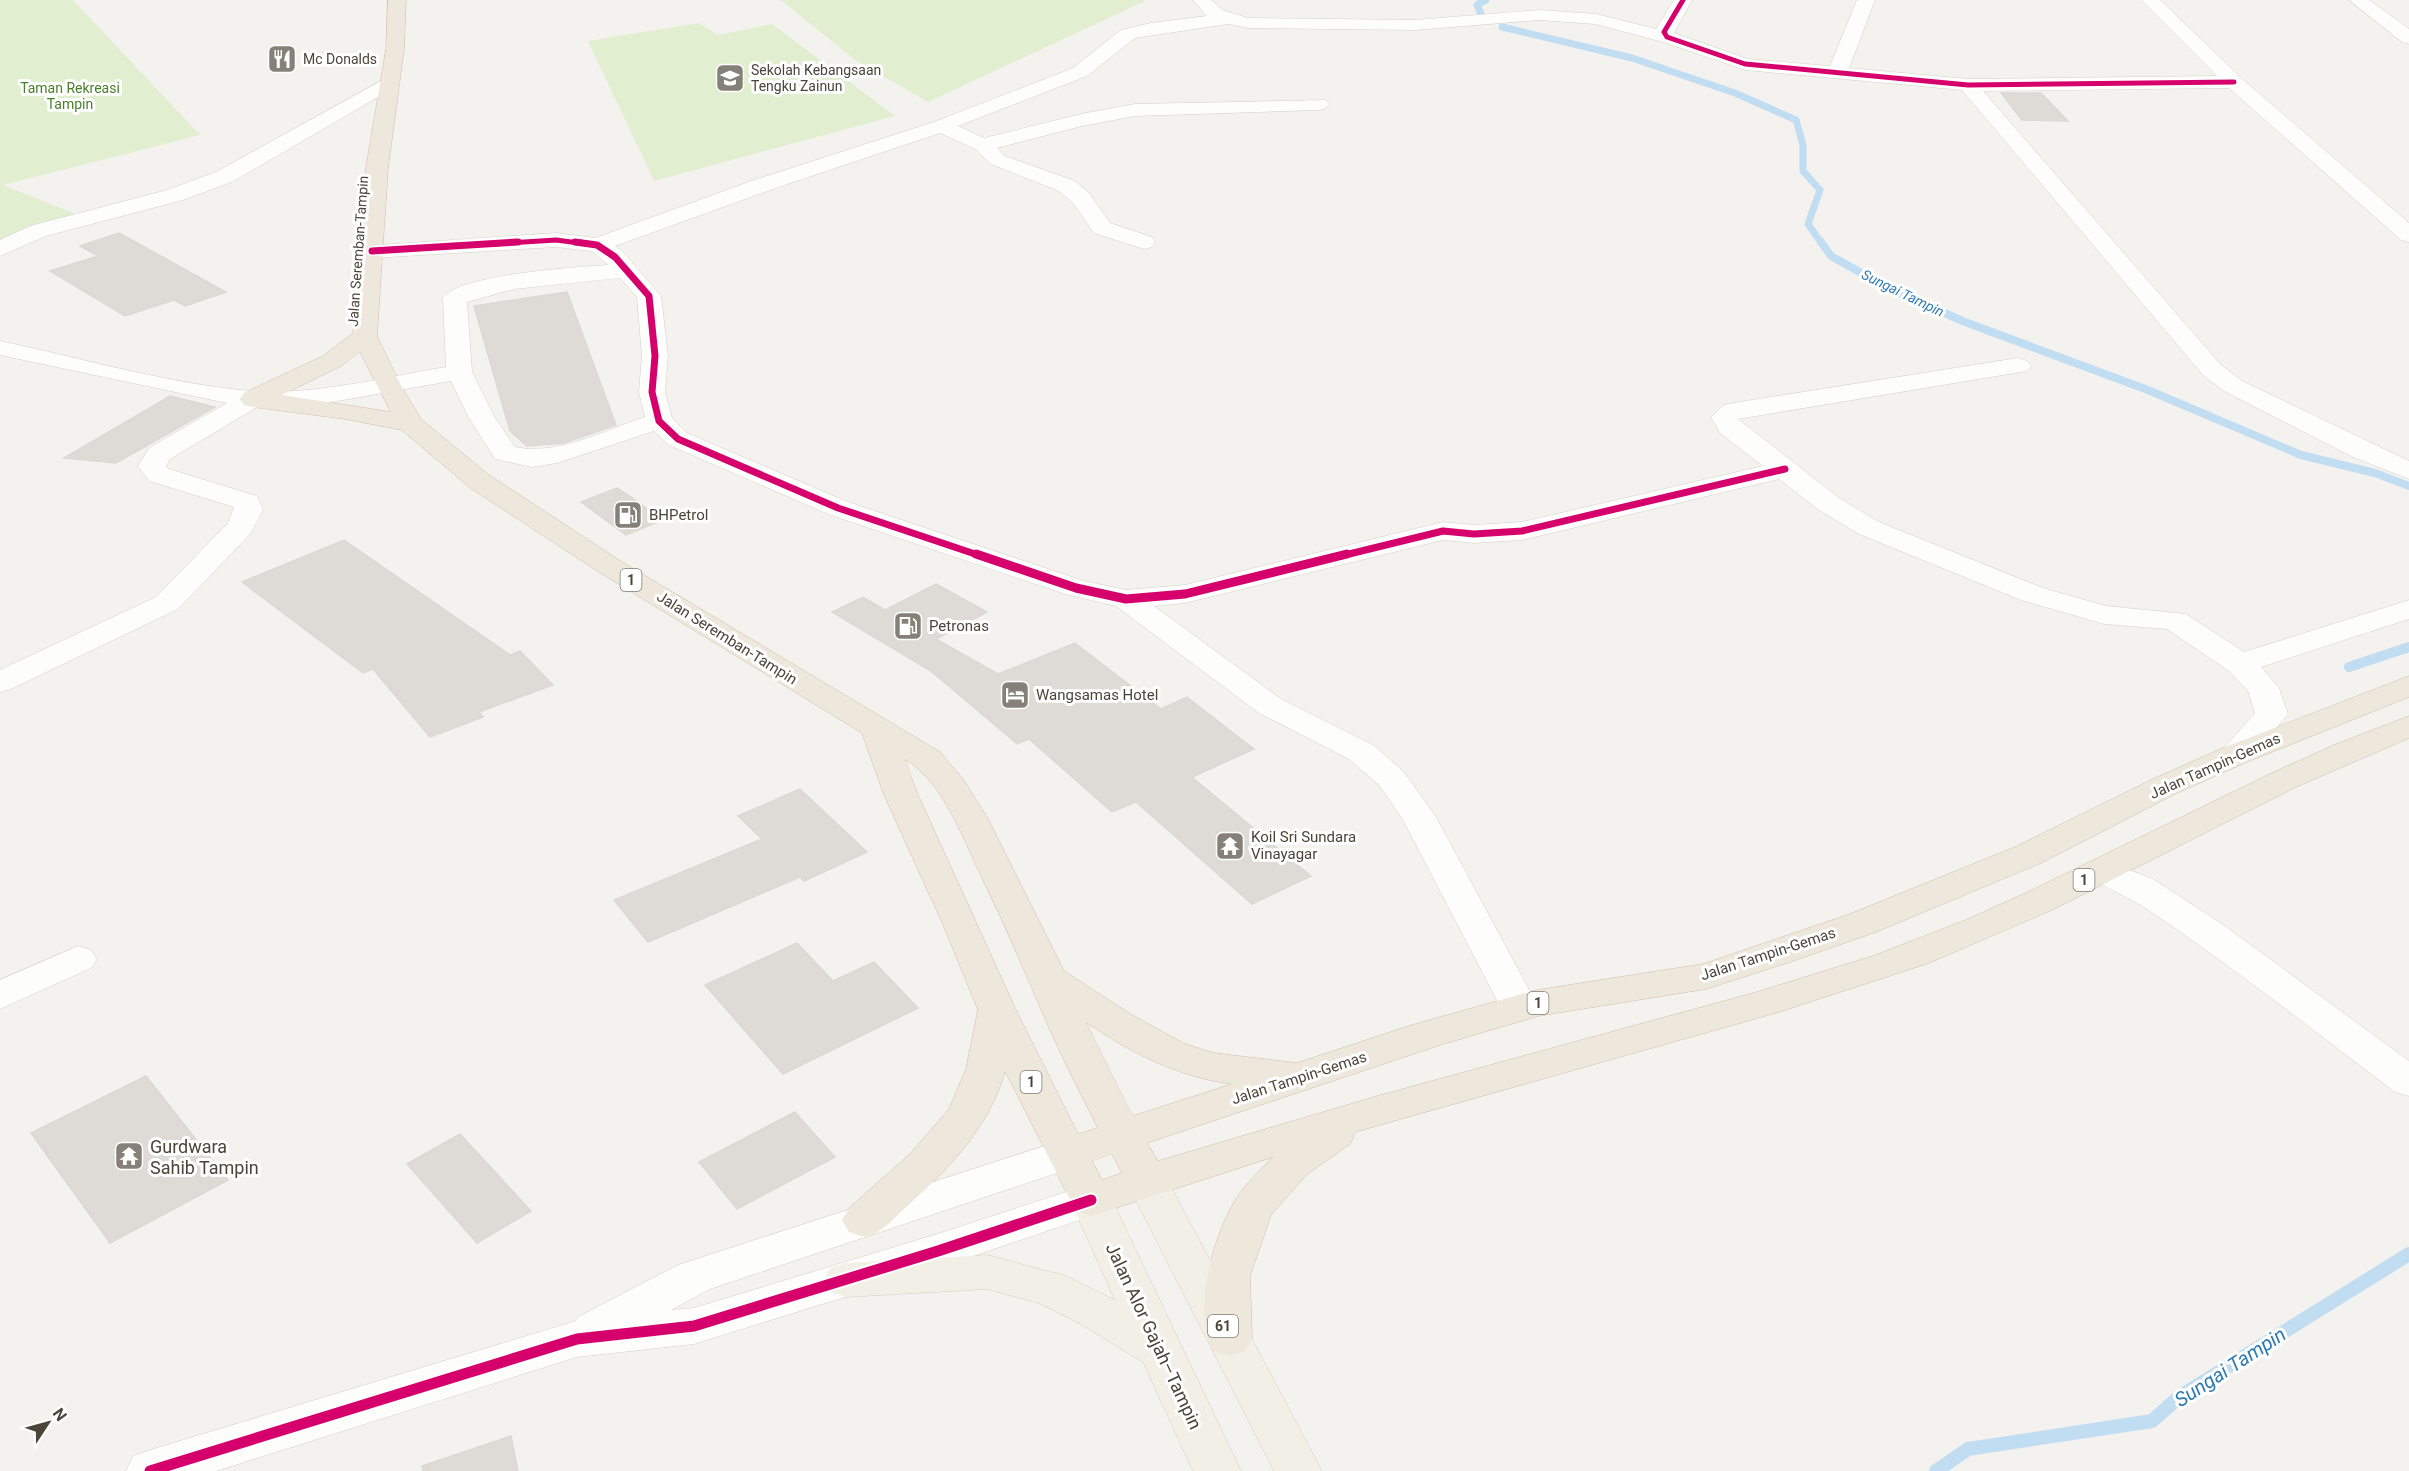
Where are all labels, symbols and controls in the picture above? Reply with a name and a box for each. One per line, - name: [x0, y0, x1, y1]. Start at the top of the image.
- restaurant icon: Mc Donalds: [266, 43, 298, 75]
- place label: Mc Donalds: [303, 51, 377, 67]
- school or university icon: Sekolah Kebangsaan Tengku Zainun: [714, 62, 746, 94]
- place label: Sekolah Kebangsaan Tengku Zainun: [751, 62, 881, 94]
- park label: Taman Rekreasi Tampin: [20, 80, 120, 112]
- street label: Jalan Seremban-Tampin: [345, 175, 371, 327]
- water label: Sungai Tampin: [1859, 266, 1947, 320]
- fuel station icon: BHPetrol: [612, 499, 644, 531]
- place label: BHPetrol: [649, 506, 708, 524]
- road number: 1: [620, 569, 642, 591]
- street label: Jalan Seremban-Tampin: [654, 587, 800, 689]
- fuel station icon: Petronas: [892, 610, 924, 642]
- place label: Petronas: [929, 617, 989, 635]
- hotel icon: Wangsamas Hotel: [999, 679, 1031, 711]
- place label: Wangsamas Hotel: [1036, 686, 1158, 704]
- street label: Jalan Tampin-Gemas: [2147, 729, 2283, 803]
- place label: Koil Sri Sundara Vinayagar: [1251, 828, 1356, 863]
- temple icon: Koil Sri Sundara Vinayagar: [1214, 830, 1246, 862]
- road number: 1: [2074, 869, 2094, 891]
- street label: Jalan Tampin-Gemas: [1698, 924, 1838, 984]
- road number: 1: [1528, 992, 1548, 1014]
- street label: Jalan Tampin-Gemas: [1229, 1048, 1369, 1108]
- road number: 1: [1020, 1071, 1042, 1093]
- place label: Gurdwara Sahib Tampin: [150, 1136, 259, 1178]
- temple icon: Gurdwara Sahib Tampin: [113, 1140, 145, 1172]
- street label: Jalan Alor Gajah–Tampin: [1102, 1240, 1206, 1432]
- road number: 61: [1208, 1315, 1238, 1337]
- water label: Sungai Tampin: [2170, 1322, 2290, 1412]
- north arrow: [18, 1393, 78, 1453]
- text: N: [49, 1404, 71, 1425]

